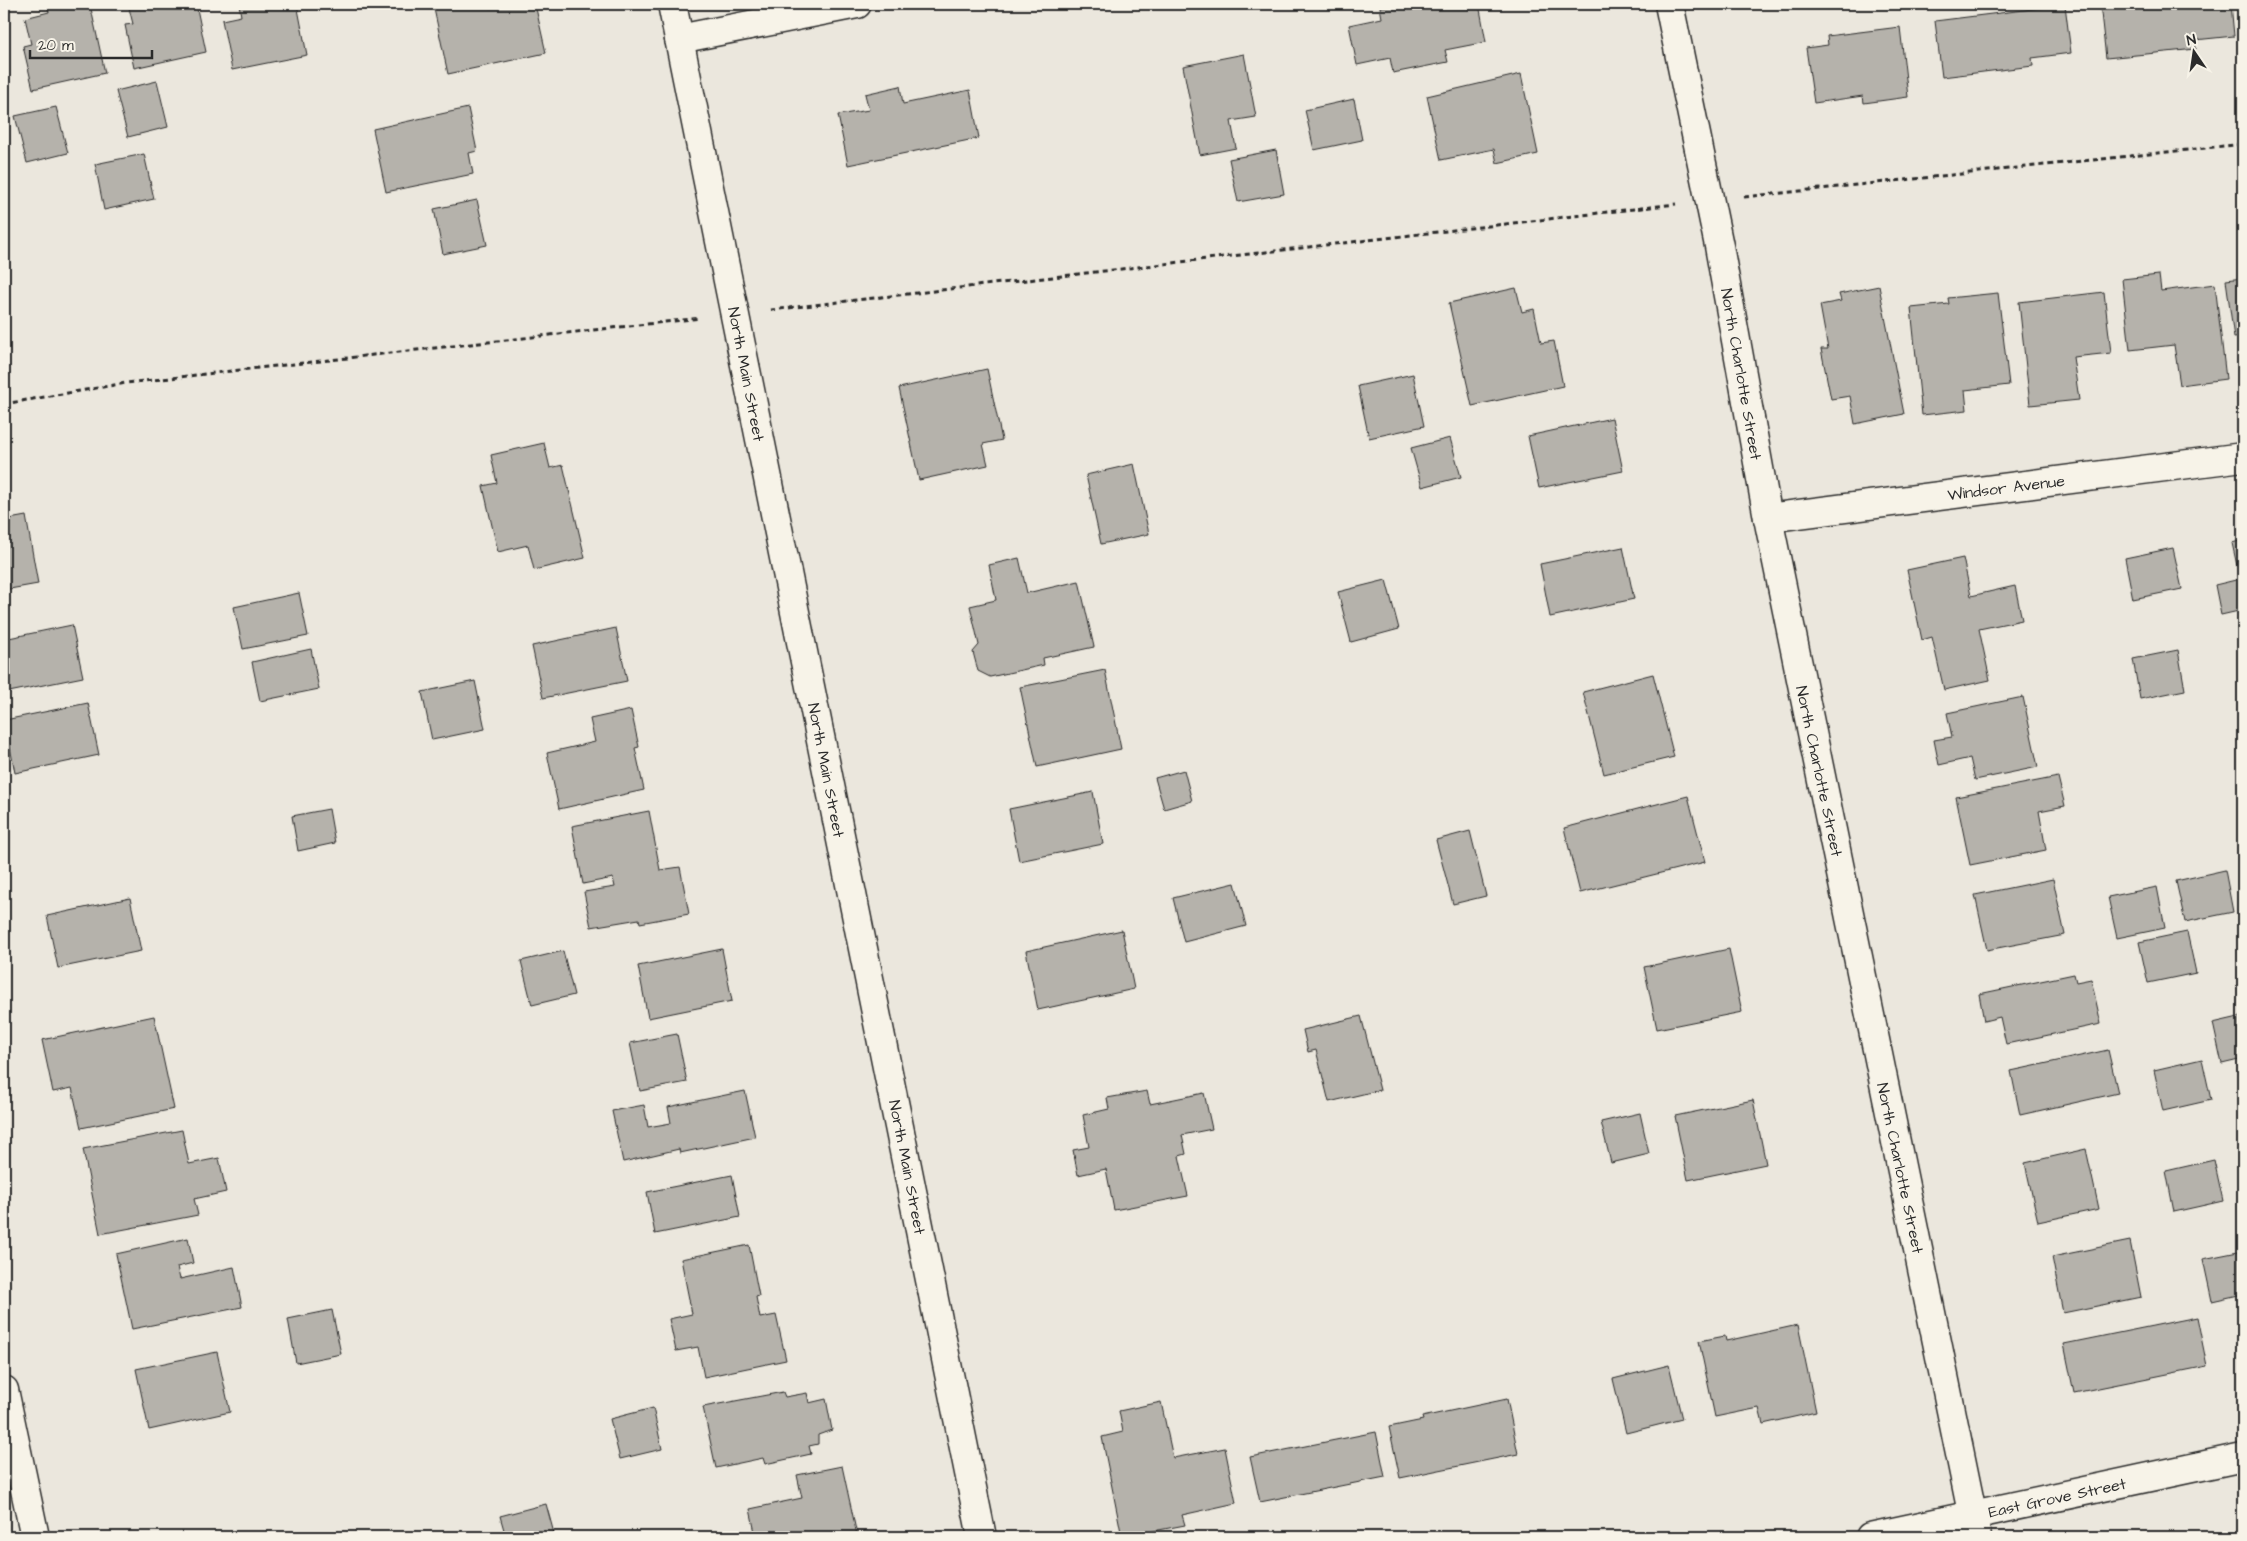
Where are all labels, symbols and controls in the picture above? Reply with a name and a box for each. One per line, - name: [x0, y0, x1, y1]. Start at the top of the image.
- scale bar: [30, 28, 152, 60]
- north arrow: [2170, 28, 2220, 78]
- text: N: [2185, 30, 2198, 51]
- text: 20 m: [38, 35, 74, 56]
- street label: North Charlotte Street: [1715, 287, 1767, 462]
- street label: North Main Street: [722, 305, 770, 444]
- street label: Windsor Avenue: [1946, 470, 2066, 506]
- street label: North Charlotte Street: [1790, 684, 1848, 859]
- street label: North Main Street: [802, 701, 850, 840]
- street label: North Charlotte Street: [1871, 1081, 1929, 1256]
- street label: North Main Street: [883, 1098, 931, 1237]
- street label: East Grove Street: [1986, 1473, 2129, 1523]

